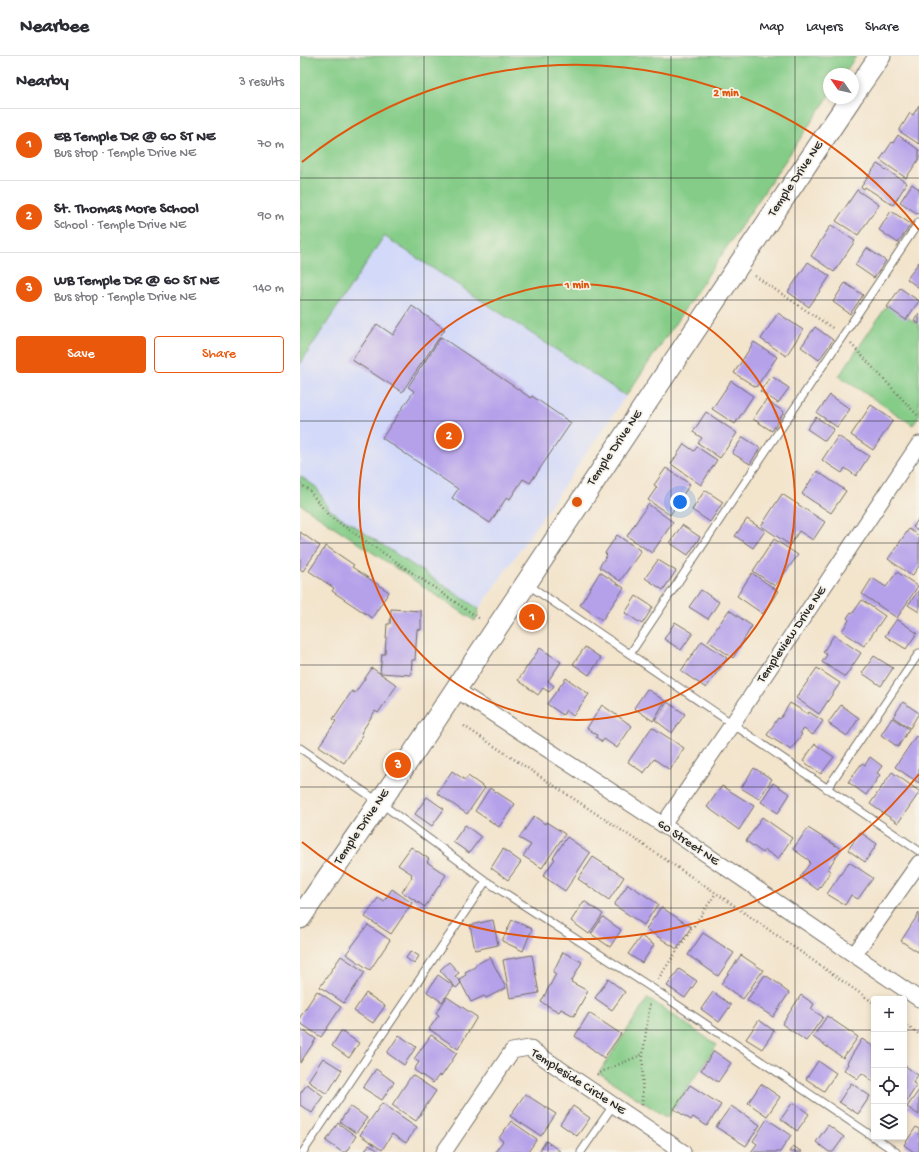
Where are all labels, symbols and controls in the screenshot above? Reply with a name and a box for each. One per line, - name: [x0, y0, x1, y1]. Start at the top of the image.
- text: Nearbee: [20, 16, 89, 39]
- text: Map: [760, 19, 784, 36]
- text: Layers: [806, 19, 843, 36]
- text: Share: [865, 19, 899, 36]
- north arrow: [823, 68, 859, 104]
- text: Nearby: [16, 72, 69, 92]
- text: 3 results: [239, 75, 284, 90]
- text: 2 min: [713, 87, 739, 101]
- text: EB Temple DR @ 60 ST NE: [54, 128, 215, 146]
- text: 1: [26, 137, 32, 152]
- text: 70 m: [258, 137, 284, 152]
- street label: Temple Drive NE: [765, 138, 827, 221]
- text: Bus stop · Temple Drive NE: [54, 146, 196, 161]
- text: St. Thomas More School: [54, 200, 199, 218]
- text: 2: [26, 209, 32, 224]
- text: 90 m: [258, 209, 284, 224]
- text: School · Temple Drive NE: [54, 218, 186, 233]
- text: WB Temple DR @ 60 ST NE: [54, 272, 219, 290]
- text: 1 min: [564, 279, 590, 293]
- text: 3: [26, 281, 32, 296]
- text: 140 m: [253, 281, 284, 296]
- text: Bus stop · Temple Drive NE: [54, 290, 196, 305]
- button: Save: [16, 336, 146, 373]
- button: Share: [154, 336, 284, 373]
- street label: Temple Drive NE: [584, 407, 646, 490]
- pin: 2: [436, 421, 462, 451]
- your location: [670, 492, 690, 512]
- centre of rings: [570, 495, 584, 509]
- street label: Templeview Drive NE: [754, 583, 830, 687]
- pin: 1: [519, 602, 545, 632]
- pin: 3: [385, 750, 411, 780]
- street label: Temple Drive NE: [331, 786, 393, 869]
- street label: 60 Street NE: [654, 817, 723, 870]
- map controls: [871, 996, 907, 1140]
- button: +: [871, 996, 907, 1032]
- button: −: [871, 1032, 907, 1068]
- street label: Templeside Circle NE: [527, 1045, 629, 1119]
- button: locate: [871, 1068, 907, 1104]
- button: layers: [871, 1104, 907, 1140]

